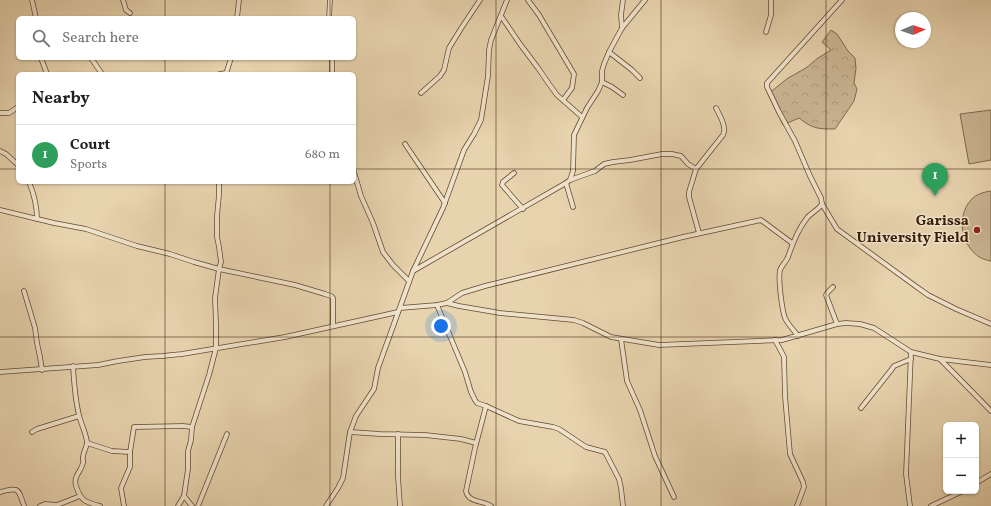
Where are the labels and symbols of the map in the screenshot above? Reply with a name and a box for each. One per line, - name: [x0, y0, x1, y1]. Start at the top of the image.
- north arrow: [895, 12, 931, 48]
- pin: 1: [922, 163, 948, 196]
- place label: Garissa University Field: [856, 211, 969, 249]
- marker: Garissa University Field: [972, 225, 982, 235]
- your location: [431, 316, 451, 336]

